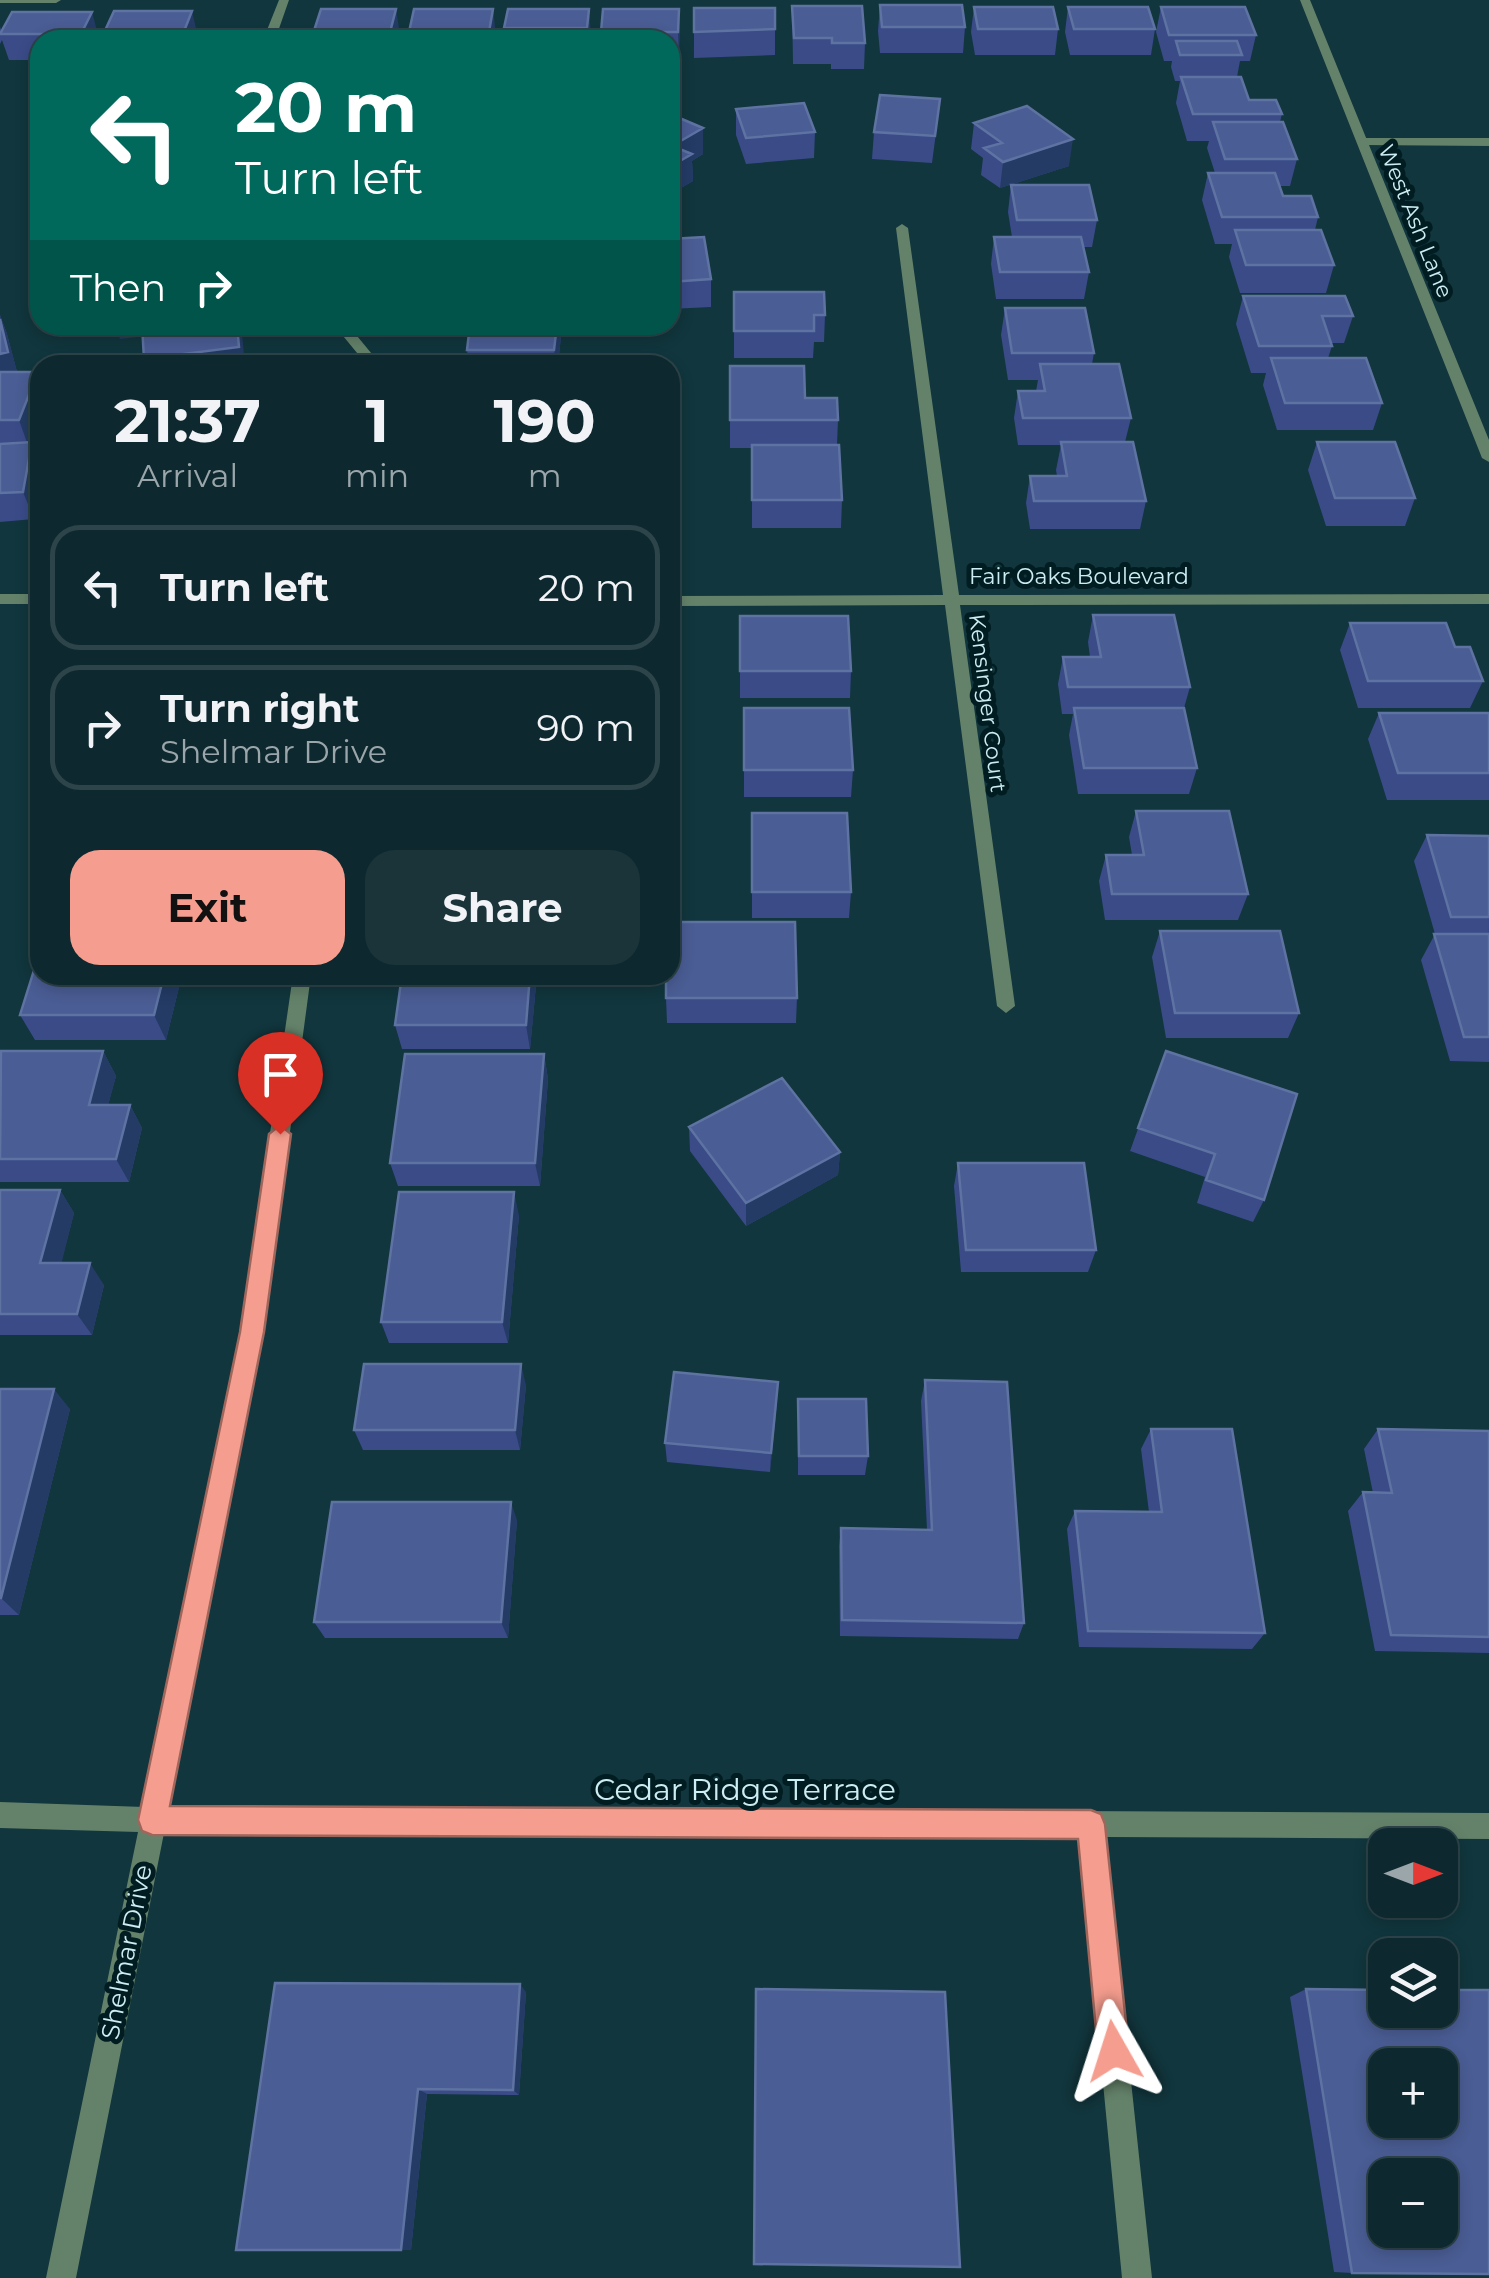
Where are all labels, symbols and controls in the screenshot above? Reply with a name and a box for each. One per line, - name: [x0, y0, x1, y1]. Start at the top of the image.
- text: 20 m: [235, 64, 417, 150]
- icon: left: [70, 70, 200, 200]
- street label: West Ash Lane: [1372, 141, 1459, 302]
- text: Turn left: [235, 150, 423, 205]
- icon: right: [186, 260, 241, 315]
- text: Then: [70, 264, 166, 311]
- text: 21:37: [114, 384, 261, 457]
- text: 1: [365, 384, 389, 457]
- text: 190: [493, 384, 596, 457]
- text: Arrival: [137, 456, 238, 495]
- text: min: [345, 456, 409, 495]
- text: m: [528, 456, 562, 495]
- icon: left: [75, 560, 130, 615]
- street label: Fair Oaks Boulevard: [969, 563, 1189, 590]
- text: Turn left: [160, 564, 329, 611]
- text: 20 m: [538, 564, 635, 611]
- street label: Kensinger Court: [963, 612, 1012, 794]
- text: Turn right: [160, 685, 359, 732]
- icon: right: [75, 700, 130, 755]
- text: 90 m: [536, 704, 635, 751]
- text: Shelmar Drive: [160, 732, 387, 771]
- button: Exit: [70, 850, 345, 965]
- button: Share: [365, 850, 640, 965]
- pin: [238, 1032, 323, 1135]
- icon: arrive: [253, 1047, 308, 1102]
- street label: Cedar Ridge Terrace: [594, 1771, 896, 1808]
- north arrow: [1368, 1828, 1458, 1918]
- map controls: [1368, 1828, 1458, 2248]
- street label: Shelmar Drive: [94, 1862, 158, 2042]
- button: layers: [1368, 1938, 1458, 2028]
- position arrow: [1062, 1999, 1166, 2103]
- button: +: [1368, 2048, 1458, 2138]
- button: −: [1368, 2158, 1458, 2248]

